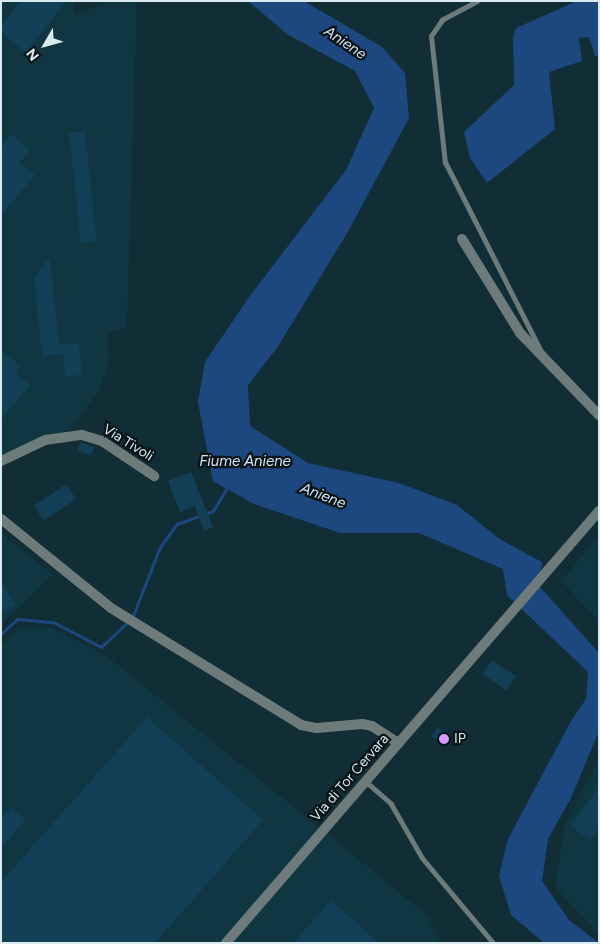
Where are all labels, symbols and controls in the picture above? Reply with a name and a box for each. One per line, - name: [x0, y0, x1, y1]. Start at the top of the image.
- north arrow: [20, 20, 70, 70]
- water label: Aniene: [321, 22, 369, 64]
- text: N: [23, 45, 43, 64]
- street label: Via Tivoli: [100, 421, 156, 465]
- water label: Fiume Aniene: [199, 453, 291, 471]
- water label: Aniene: [298, 479, 348, 513]
- street label: Via di Tor Cervara: [308, 731, 392, 825]
- place label: IP: [454, 731, 466, 747]
- marker: IP: [438, 733, 450, 745]

